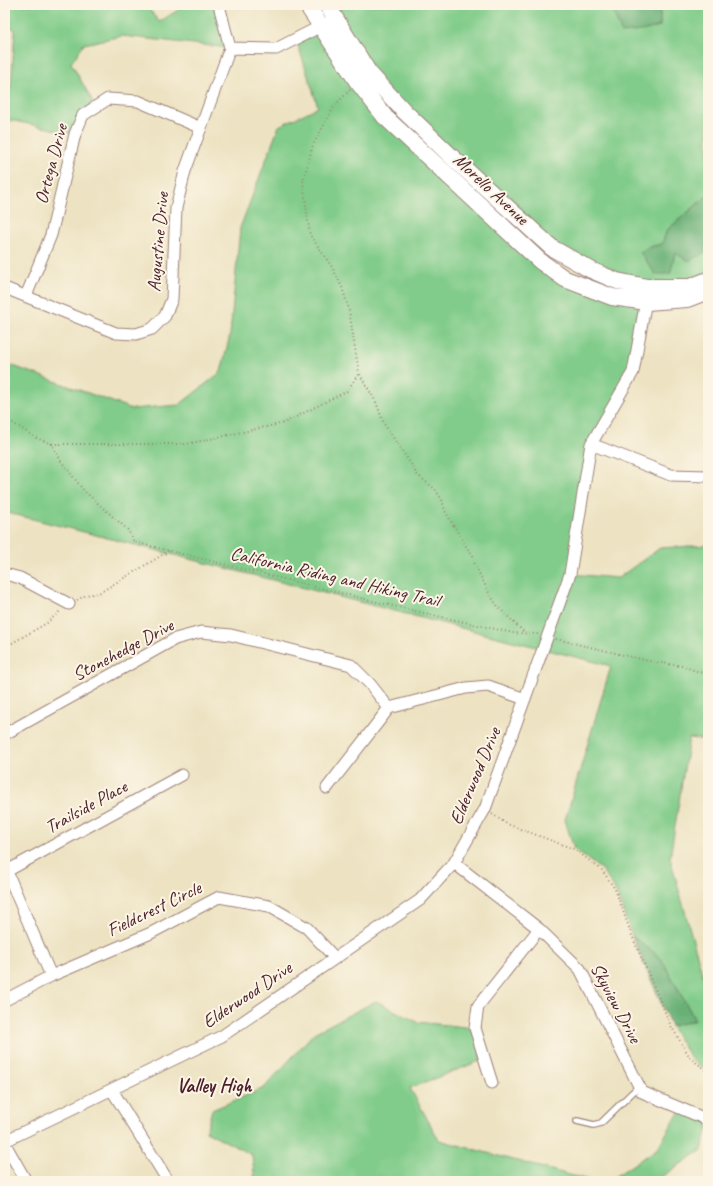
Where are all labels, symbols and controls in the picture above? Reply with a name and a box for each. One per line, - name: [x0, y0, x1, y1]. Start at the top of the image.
- street label: Ortega Drive: [29, 120, 74, 207]
- street label: Morello Avenue: [448, 148, 535, 231]
- street label: Augustine Drive: [142, 190, 174, 293]
- street label: California Riding and Hiking Trail: [228, 541, 445, 614]
- street label: Stonehedge Drive: [68, 613, 179, 687]
- street label: Elderwood Drive: [444, 722, 507, 828]
- street label: Trailside Place: [41, 774, 133, 839]
- street label: Fieldcrest Circle: [103, 875, 207, 942]
- street label: Elderwood Drive: [198, 955, 298, 1034]
- street label: Skyview Drive: [585, 959, 648, 1049]
- district label: Valley High: [176, 1073, 252, 1098]

